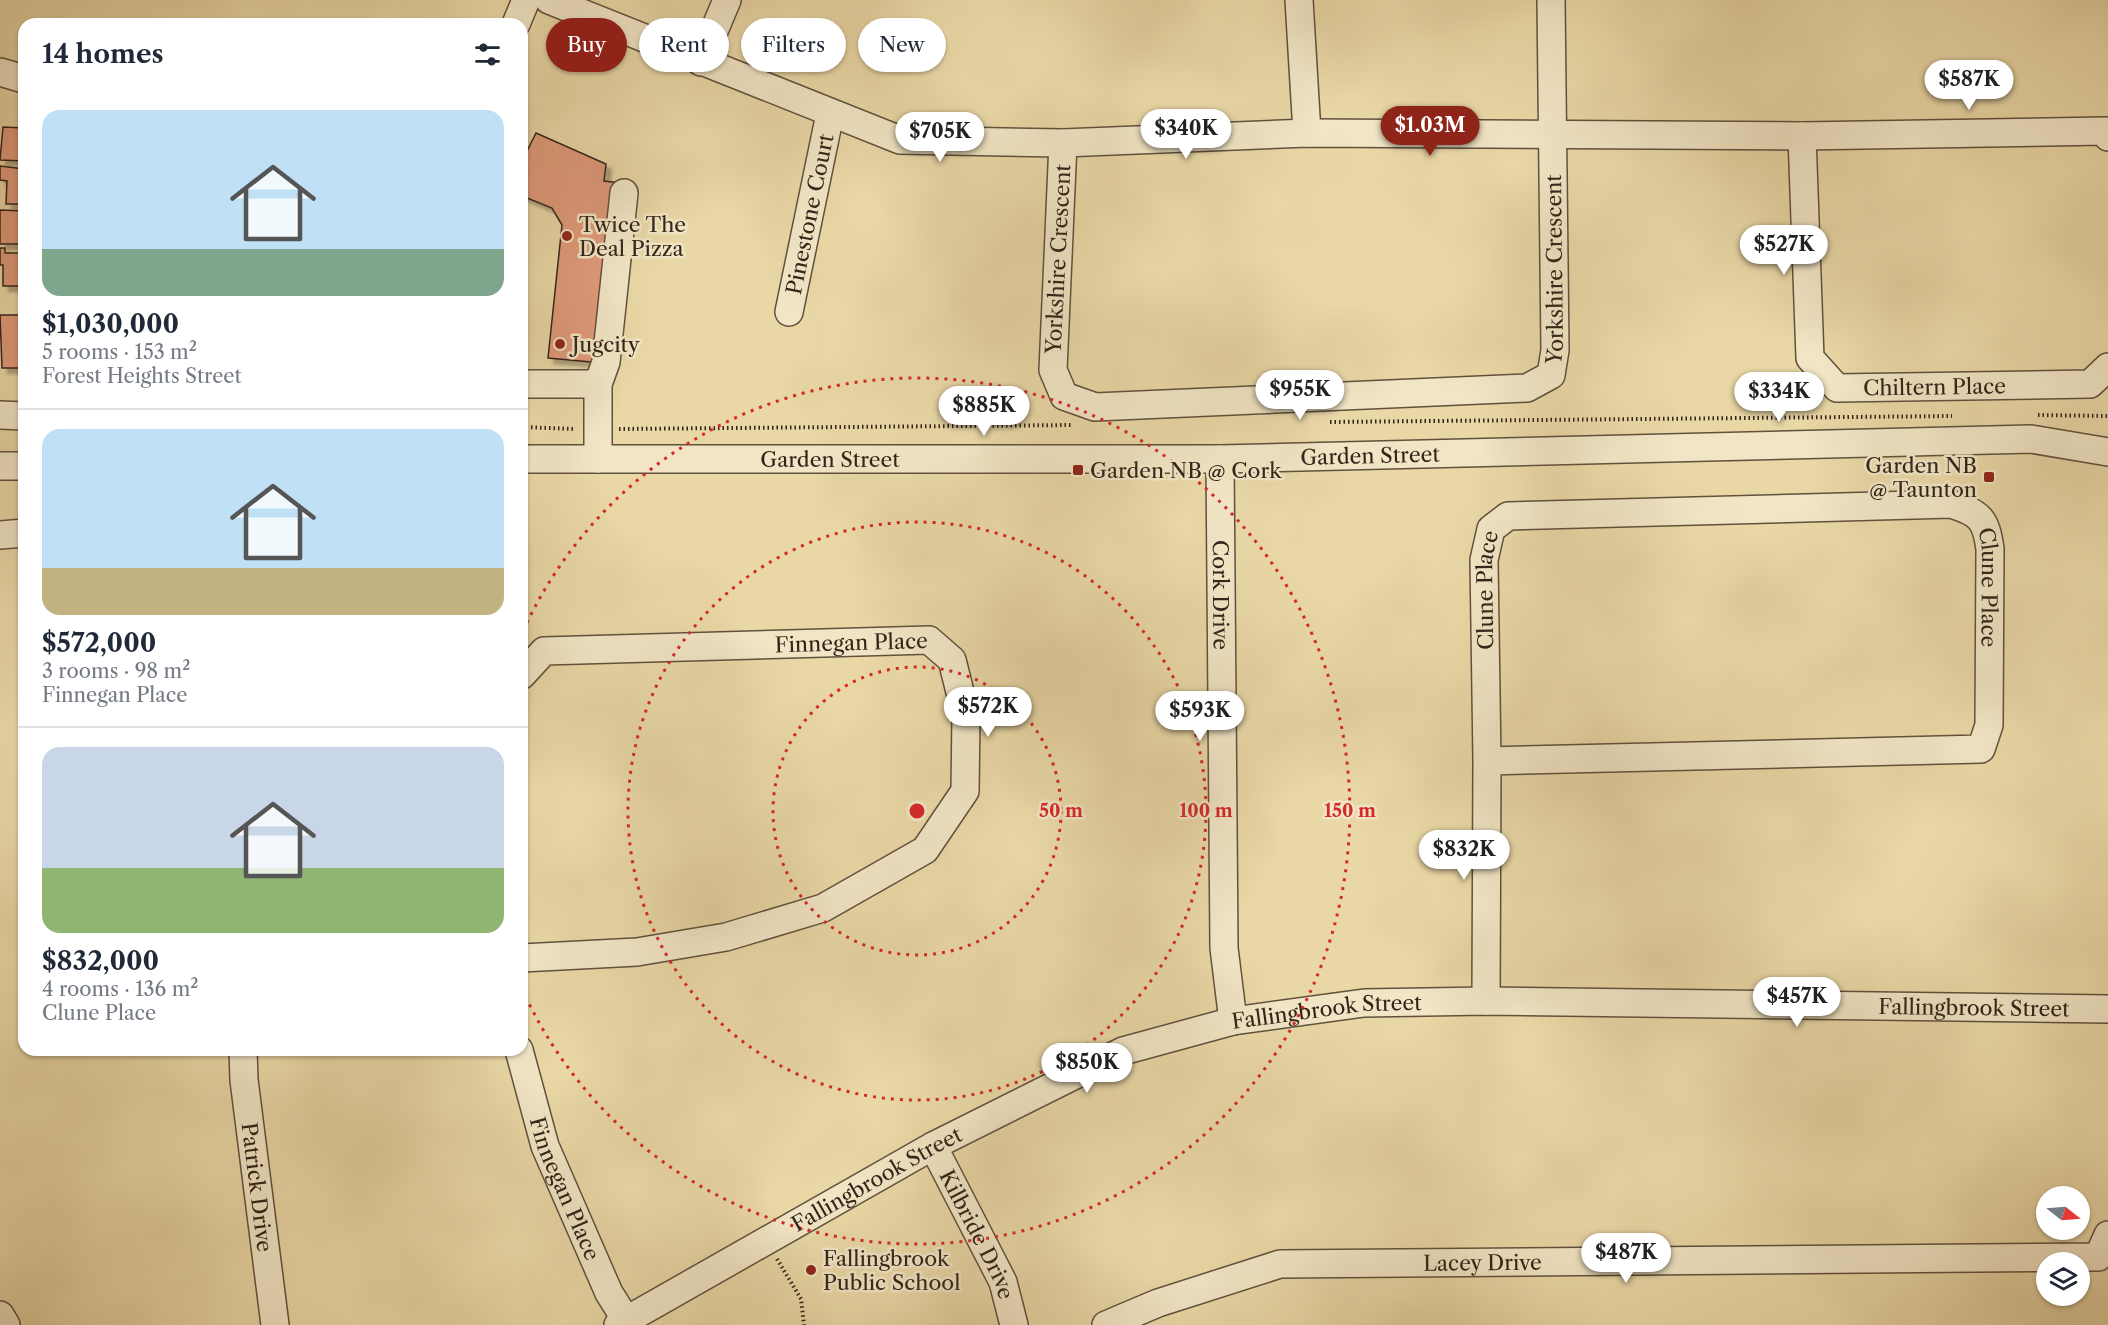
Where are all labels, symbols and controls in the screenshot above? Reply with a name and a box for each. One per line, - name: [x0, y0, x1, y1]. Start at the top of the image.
- chip: Buy: [546, 18, 627, 72]
- chip: Rent: [639, 18, 729, 72]
- chip: Filters: [741, 18, 846, 72]
- chip: New: [858, 18, 946, 72]
- text: 14 homes: [42, 38, 164, 70]
- icon: filters: [471, 38, 504, 71]
- pin: $587K: [1927, 60, 2011, 111]
- text: $587K: [1939, 67, 1999, 91]
- pin: $1.03M: [1381, 106, 1479, 157]
- pin: $340K: [1144, 109, 1228, 160]
- pin: $705K: [898, 112, 982, 163]
- text: $1.03M: [1395, 113, 1465, 137]
- text: $340K: [1154, 116, 1218, 140]
- text: $705K: [909, 119, 971, 143]
- street label: Pinestone Court: [780, 131, 838, 297]
- icon: home: [219, 149, 327, 257]
- street label: Yorkshire Crescent: [1040, 163, 1075, 356]
- street label: Yorkshire Crescent: [1540, 174, 1568, 367]
- place label: Twice The Deal Pizza: [579, 212, 686, 261]
- pin: $527K: [1742, 225, 1826, 276]
- marker: Twice The Deal Pizza: [560, 229, 574, 243]
- text: $527K: [1754, 232, 1814, 256]
- text: $1,030,000: [42, 308, 179, 340]
- place label: Jugcity: [569, 332, 640, 357]
- marker: Jugcity: [553, 337, 567, 351]
- text: 5 rooms · 153 m²: [42, 340, 197, 364]
- text: Forest Heights Street: [42, 364, 242, 388]
- pin: $955K: [1258, 370, 1342, 421]
- pin: $334K: [1737, 372, 1821, 423]
- street label: Chiltern Place: [1863, 373, 2006, 400]
- text: $955K: [1269, 377, 1331, 401]
- text: $334K: [1748, 379, 1810, 403]
- pin: $885K: [942, 386, 1026, 437]
- text: $885K: [953, 393, 1015, 417]
- street label: Garden Street: [1300, 441, 1441, 470]
- street label: Garden Street: [760, 447, 900, 472]
- place label: Garden NB @ Taunton: [1865, 453, 1977, 502]
- place label: Garden NB @ Cork: [1090, 458, 1282, 483]
- marker: Garden NB @ Cork: [1071, 463, 1085, 477]
- icon: home: [219, 468, 327, 576]
- marker: Garden NB @ Taunton: [1982, 470, 1996, 484]
- street label: Clune Place: [1974, 525, 2003, 648]
- street label: Clune Place: [1471, 528, 1503, 650]
- street label: Cork Drive: [1208, 540, 1234, 650]
- text: $572,000: [42, 627, 156, 659]
- street label: Finnegan Place: [775, 628, 928, 657]
- text: 3 rooms · 98 m²: [42, 659, 190, 683]
- text: Finnegan Place: [42, 683, 188, 707]
- pin: $572K: [946, 687, 1030, 738]
- pin: $593K: [1158, 691, 1242, 742]
- text: $572K: [958, 694, 1018, 718]
- text: $593K: [1169, 698, 1231, 722]
- icon: home: [219, 786, 327, 894]
- text: 50 m: [1039, 800, 1083, 822]
- text: 100 m: [1179, 800, 1233, 822]
- text: 150 m: [1324, 800, 1376, 822]
- centre of rings: [907, 801, 927, 821]
- pin: $832K: [1422, 830, 1506, 881]
- text: $832K: [1433, 837, 1495, 861]
- text: $832,000: [42, 945, 159, 977]
- text: 4 rooms · 136 m²: [42, 977, 198, 1001]
- pin: $457K: [1755, 977, 1839, 1028]
- text: $457K: [1767, 984, 1827, 1008]
- street label: Fallingbrook Street: [1230, 990, 1422, 1034]
- street label: Fallingbrook Street: [1878, 994, 2070, 1021]
- text: Clune Place: [42, 1001, 156, 1025]
- pin: $850K: [1045, 1043, 1129, 1094]
- text: $850K: [1055, 1050, 1119, 1074]
- street label: Finnegan Place: [525, 1114, 606, 1264]
- street label: Patrick Drive: [237, 1121, 278, 1253]
- street label: Fallingbrook Street: [787, 1121, 966, 1236]
- street label: Kilbride Drive: [935, 1165, 1019, 1301]
- north arrow: [2036, 1186, 2090, 1240]
- map controls: [2036, 1186, 2090, 1306]
- pin: $487K: [1584, 1233, 1668, 1284]
- text: $487K: [1595, 1240, 1657, 1264]
- place label: Fallingbrook Public School: [823, 1246, 960, 1295]
- street label: Lacey Drive: [1423, 1249, 1542, 1275]
- button: layers: [2036, 1252, 2090, 1306]
- marker: Fallingbrook Public School: [804, 1263, 818, 1277]

